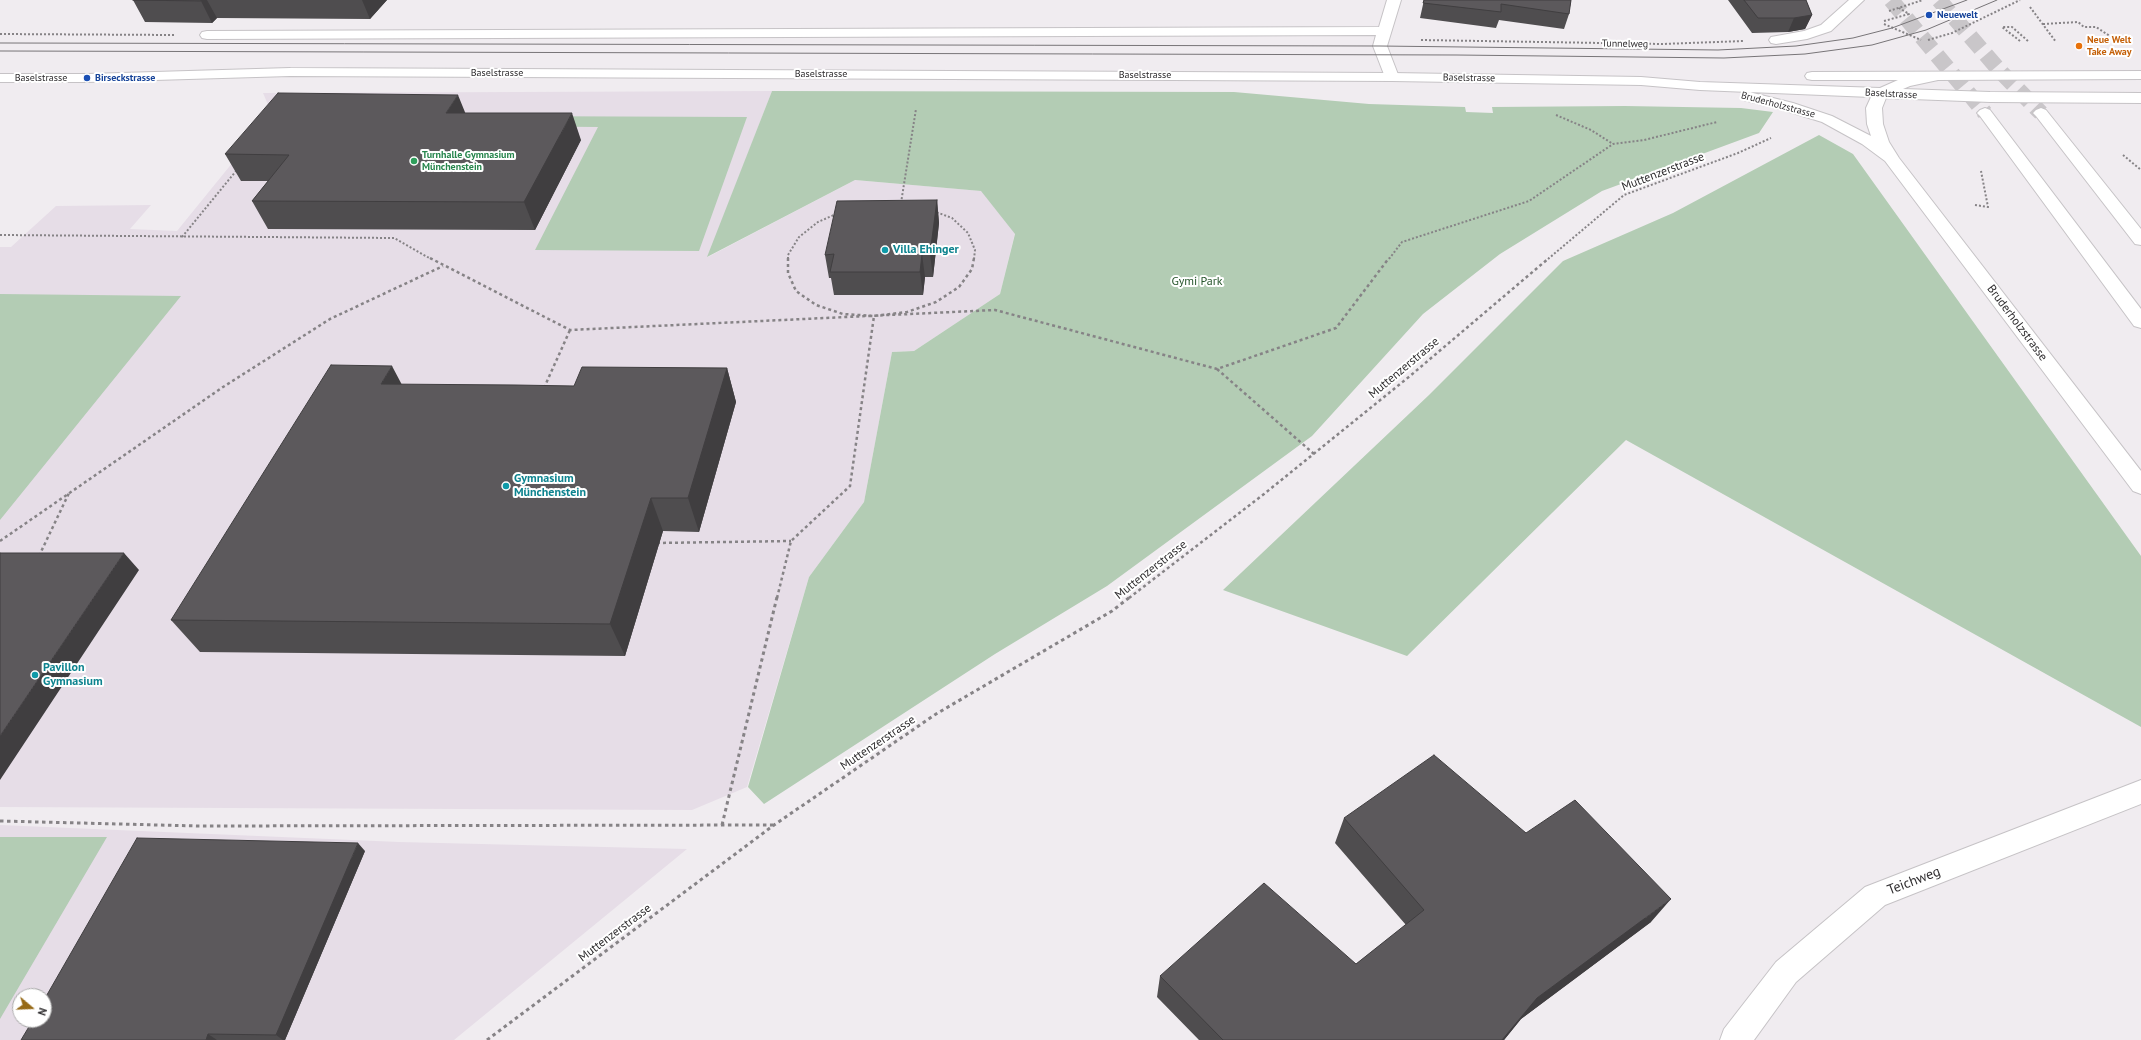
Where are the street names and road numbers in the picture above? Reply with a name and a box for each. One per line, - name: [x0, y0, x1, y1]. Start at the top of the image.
- street label: Tunnelweg: [1602, 38, 1648, 50]
- street label: Baselstrasse: [471, 67, 523, 79]
- street label: Baselstrasse: [795, 68, 847, 80]
- street label: Baselstrasse: [1119, 69, 1171, 81]
- street label: Baselstrasse: [15, 72, 67, 84]
- street label: Baselstrasse: [1443, 72, 1495, 84]
- street label: Baselstrasse: [1864, 87, 1918, 101]
- street label: Bruderholzstrasse: [1740, 89, 1816, 121]
- street label: Muttenzerstrasse: [1620, 150, 1706, 194]
- street label: Bruderholzstrasse: [1984, 282, 2050, 364]
- street label: Muttenzerstrasse: [1366, 334, 1442, 402]
- street label: Muttenzerstrasse: [1112, 537, 1190, 603]
- street label: Muttenzerstrasse: [838, 713, 918, 773]
- street label: Teichweg: [1885, 863, 1943, 899]
- street label: Muttenzerstrasse: [576, 901, 654, 965]

